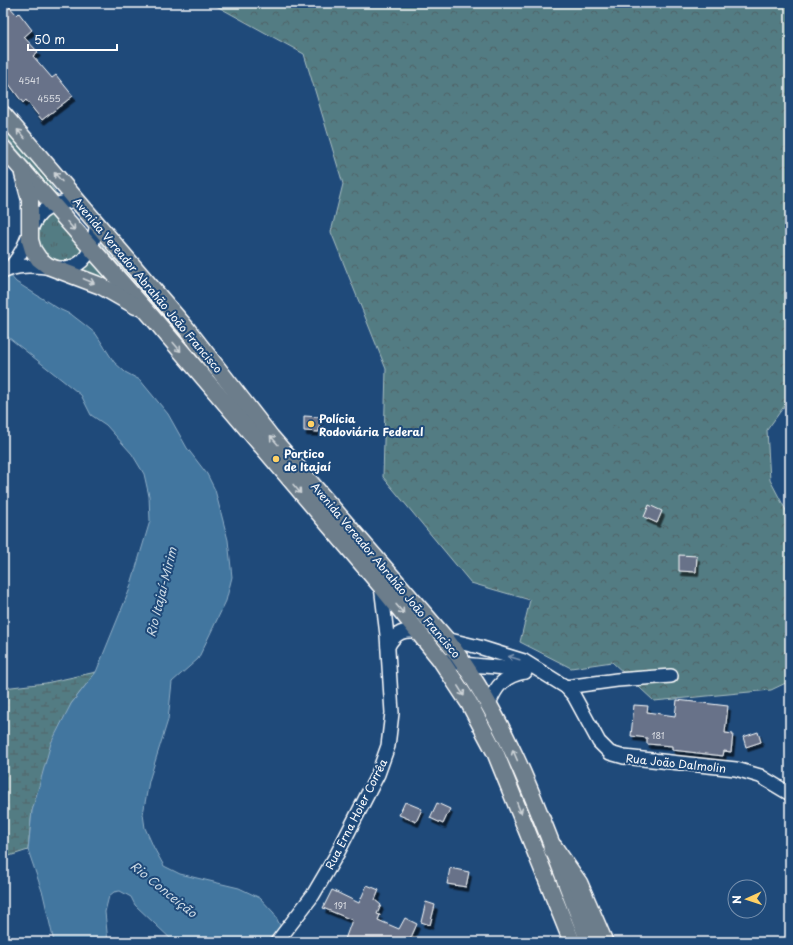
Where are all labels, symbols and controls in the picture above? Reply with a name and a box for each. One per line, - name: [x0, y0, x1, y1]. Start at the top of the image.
- scale bar: [28, 26, 117, 52]
- text: 50 m: [34, 30, 65, 48]
- house number: 4541: [19, 73, 39, 87]
- house number: 4555: [37, 91, 61, 105]
- one-way arrow: [17, 130, 26, 140]
- one-way arrow: [54, 172, 63, 183]
- street label: Avenida Vereador Abrahão João Francisco: [69, 193, 227, 377]
- one-way arrow: [67, 221, 76, 231]
- one-way arrow: [83, 278, 95, 286]
- one-way arrow: [172, 342, 181, 352]
- place label: Polícia Rodoviária Federal: [319, 410, 423, 440]
- marker: Polícia Rodoviária Federal: [306, 419, 316, 429]
- one-way arrow: [270, 436, 279, 446]
- place label: Portico de Itajaí: [284, 445, 331, 475]
- marker: Portico de Itajaí: [271, 454, 281, 464]
- street label: Avenida Vereador Abrahão João Francisco: [307, 478, 465, 662]
- one-way arrow: [293, 483, 302, 494]
- water label: Rio Itajaí-Mirim: [141, 544, 181, 639]
- one-way arrow: [395, 603, 404, 614]
- one-way arrow: [508, 654, 521, 661]
- one-way arrow: [458, 685, 466, 697]
- house number: 181: [652, 728, 664, 742]
- one-way arrow: [511, 749, 519, 761]
- street label: Rua João Dalmolin: [625, 749, 727, 777]
- street label: Rua Erna Hoier Corrêa: [321, 756, 391, 872]
- one-way arrow: [515, 801, 523, 813]
- water label: Rio Conceição: [127, 857, 202, 922]
- north arrow: [727, 879, 767, 919]
- text: N: [728, 894, 745, 904]
- house number: 191: [334, 898, 346, 912]

